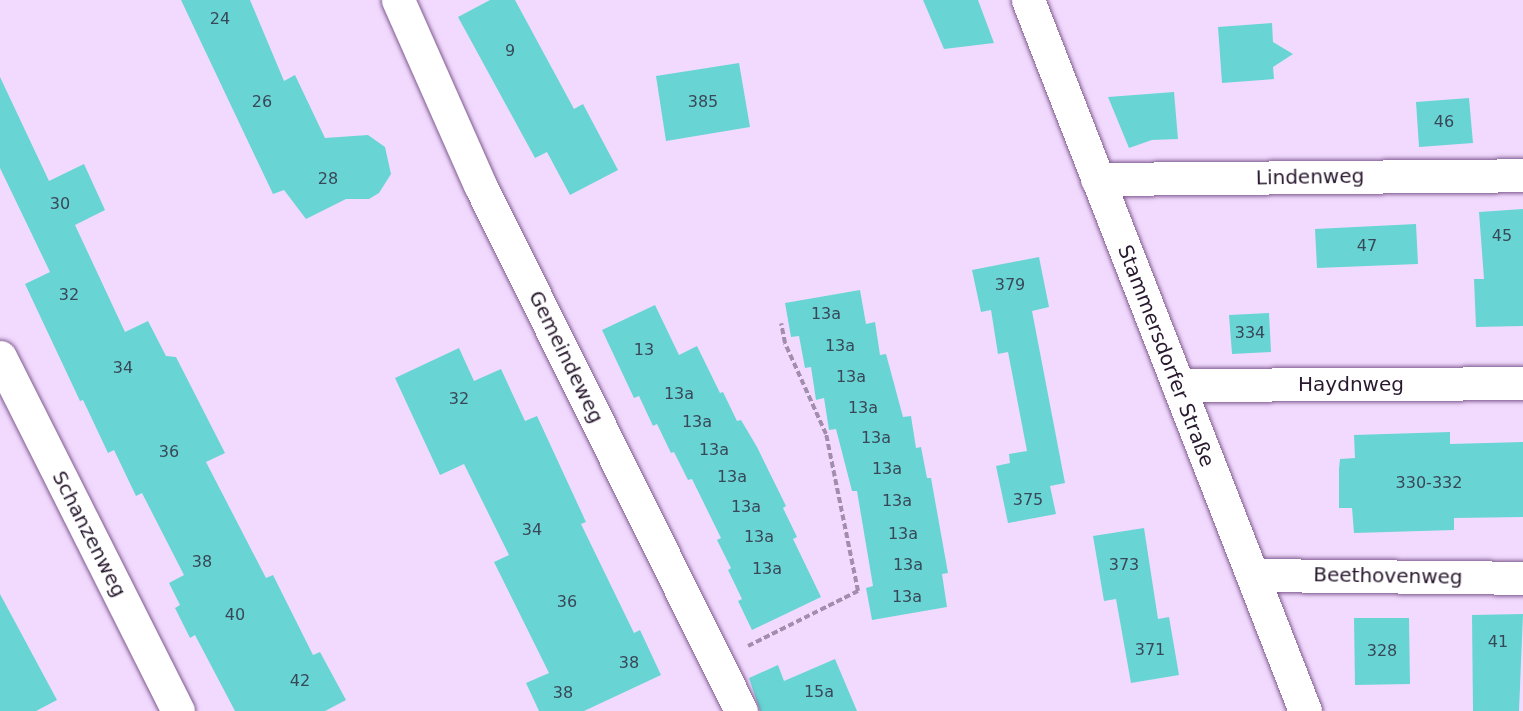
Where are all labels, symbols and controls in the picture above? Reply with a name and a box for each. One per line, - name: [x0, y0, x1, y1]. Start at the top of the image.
- house number: 24: [210, 9, 230, 29]
- house number: 9: [505, 41, 515, 61]
- house number: 26: [252, 92, 272, 112]
- house number: 385: [688, 92, 718, 112]
- house number: 46: [1434, 112, 1454, 132]
- street label: Lindenweg: [1256, 164, 1364, 190]
- house number: 28: [318, 169, 338, 189]
- house number: 30: [50, 194, 70, 214]
- house number: 45: [1492, 226, 1512, 246]
- house number: 47: [1357, 236, 1377, 256]
- street label: Stammersdorfer Straße: [1113, 242, 1219, 470]
- house number: 379: [995, 275, 1025, 295]
- house number: 32: [59, 285, 79, 305]
- street label: Gemeindeweg: [524, 287, 608, 427]
- house number: 13a: [811, 304, 841, 324]
- house number: 334: [1235, 323, 1265, 343]
- house number: 13a: [825, 336, 855, 356]
- house number: 13: [634, 340, 654, 360]
- house number: 34: [113, 358, 133, 378]
- house number: 13a: [836, 367, 866, 387]
- street label: Haydnweg: [1298, 372, 1404, 396]
- house number: 13a: [664, 384, 694, 404]
- house number: 32: [449, 389, 469, 409]
- house number: 13a: [848, 398, 878, 418]
- house number: 13a: [682, 412, 712, 432]
- house number: 13a: [861, 428, 891, 448]
- house number: 13a: [699, 440, 729, 460]
- house number: 36: [159, 442, 179, 462]
- house number: 13a: [872, 459, 902, 479]
- street label: Schanzenweg: [47, 467, 131, 601]
- house number: 13a: [717, 467, 747, 487]
- house number: 330-332: [1396, 473, 1462, 493]
- house number: 375: [1013, 490, 1043, 510]
- house number: 13a: [882, 491, 912, 511]
- house number: 13a: [731, 497, 761, 517]
- house number: 34: [522, 520, 542, 540]
- house number: 13a: [888, 524, 918, 544]
- house number: 13a: [744, 527, 774, 547]
- house number: 38: [192, 552, 212, 572]
- house number: 13a: [893, 555, 923, 575]
- house number: 373: [1109, 555, 1139, 575]
- house number: 13a: [752, 559, 782, 579]
- street label: Beethovenweg: [1313, 563, 1463, 589]
- house number: 13a: [892, 587, 922, 607]
- house number: 36: [557, 592, 577, 612]
- house number: 40: [225, 605, 245, 625]
- house number: 41: [1488, 632, 1508, 652]
- house number: 371: [1135, 640, 1165, 660]
- house number: 328: [1367, 641, 1397, 661]
- house number: 38: [619, 653, 639, 673]
- house number: 42: [290, 671, 310, 691]
- house number: 15a: [804, 682, 834, 702]
- house number: 38: [553, 683, 573, 703]

